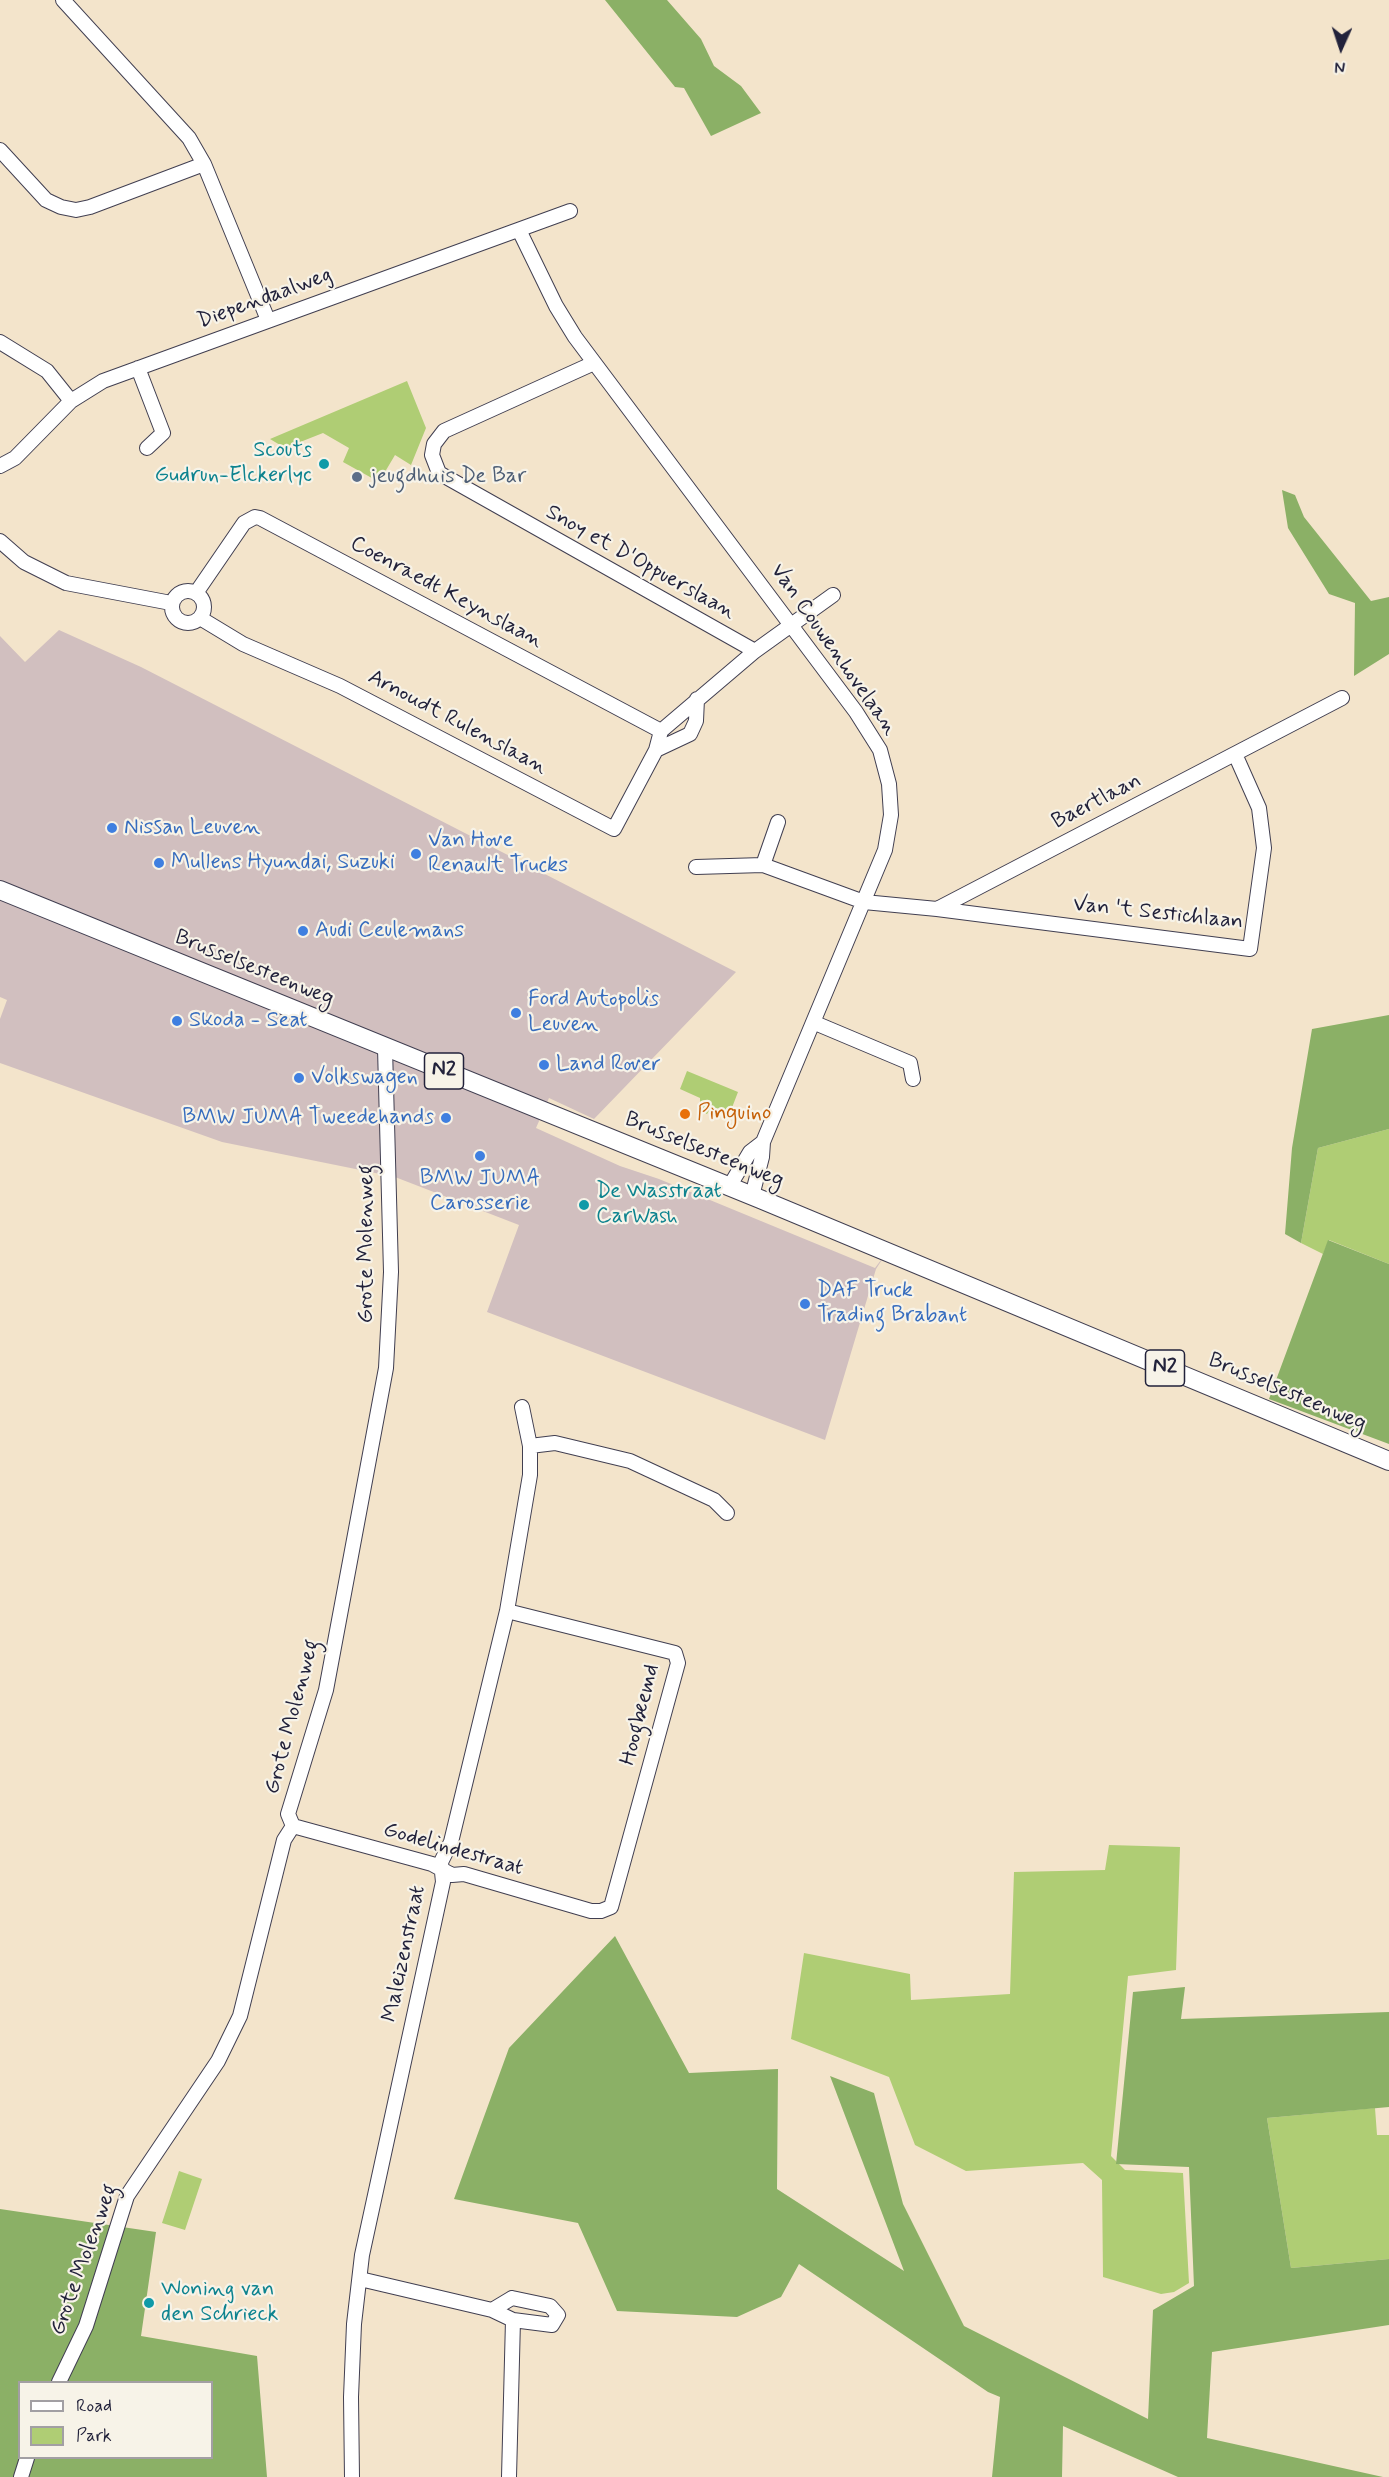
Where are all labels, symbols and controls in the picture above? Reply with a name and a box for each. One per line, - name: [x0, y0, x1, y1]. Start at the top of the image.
- north arrow: [1311, 18, 1371, 78]
- text: N: [1334, 56, 1346, 77]
- street label: Diependaalweg: [194, 262, 336, 336]
- place label: Scouts Gudrun-Elckerlyc: [155, 438, 312, 490]
- marker: Scouts Gudrun-Elckerlyc: [317, 457, 331, 471]
- place label: jeugdhuis De Bar: [369, 464, 526, 490]
- marker: jeugdhuis De Bar: [350, 470, 364, 484]
- street label: Snoy et D'Oppuerslaan: [540, 500, 740, 626]
- street label: Coenraedt Keynslaan: [345, 531, 547, 655]
- street label: Van Couwenhovelaan: [764, 559, 902, 741]
- street label: Arnoudt Rulenslaan: [363, 665, 551, 781]
- street label: Baertlaan: [1048, 768, 1146, 836]
- place label: Nissan Leuven: [124, 815, 260, 841]
- marker: Nissan Leuven: [105, 821, 119, 835]
- place label: Van Hove Renault Trucks: [428, 828, 568, 879]
- marker: Van Hove Renault Trucks: [409, 847, 423, 861]
- place label: Mullens Hyundai, Suzuki: [171, 850, 395, 876]
- marker: Mullens Hyundai, Suzuki: [152, 856, 166, 870]
- street label: Van 't Sestichlaan: [1072, 892, 1244, 936]
- place label: Audi Ceulemans: [315, 918, 464, 944]
- marker: Audi Ceulemans: [296, 924, 310, 938]
- street label: Brusselsesteenweg: [171, 925, 337, 1013]
- place label: Ford Autopolis Leuven: [528, 987, 659, 1038]
- marker: Ford Autopolis Leuven: [509, 1006, 523, 1020]
- place label: Skoda - Seat: [189, 1008, 308, 1034]
- marker: Skoda - Seat: [170, 1014, 184, 1028]
- place label: Land Rover: [556, 1052, 661, 1078]
- road number: N2: [424, 1053, 464, 1089]
- marker: Land Rover: [537, 1058, 551, 1072]
- place label: Volkswagen: [311, 1065, 418, 1091]
- marker: Volkswagen: [292, 1071, 306, 1085]
- place label: Pinguino: [697, 1101, 771, 1127]
- place label: BMW JUMA Tweedehands: [182, 1105, 434, 1131]
- street label: Brusselsesteenweg: [621, 1107, 787, 1195]
- marker: Pinguino: [678, 1107, 692, 1121]
- marker: BMW JUMA Tweedehands: [439, 1111, 453, 1125]
- marker: BMW JUMA Carosserie: [473, 1149, 487, 1163]
- street label: Grote Molenweg: [354, 1164, 380, 1324]
- place label: BMW JUMA Carosserie: [420, 1166, 540, 1218]
- place label: De Wasstraat CarWash: [596, 1179, 722, 1230]
- marker: De Wasstraat CarWash: [577, 1198, 591, 1212]
- place label: DAF Truck Trading Brabant: [817, 1278, 967, 1330]
- marker: DAF Truck Trading Brabant: [798, 1297, 812, 1311]
- street label: Brusselsesteenweg: [1204, 1348, 1370, 1438]
- road number: N2: [1146, 1350, 1184, 1386]
- street label: Grote Molenweg: [260, 1637, 326, 1797]
- street label: Hoogbeemd: [616, 1662, 666, 1768]
- street label: Godelindestraat: [380, 1817, 526, 1883]
- street label: Maleizenstraat: [378, 1883, 432, 2025]
- street label: Grote Molenweg: [45, 2181, 125, 2339]
- place label: Woning van den Schrieck: [161, 2277, 279, 2328]
- marker: Woning van den Schrieck: [142, 2296, 156, 2310]
- legend: [18, 2381, 213, 2459]
- text: Road: [76, 2394, 112, 2418]
- text: Park: [76, 2424, 112, 2448]

